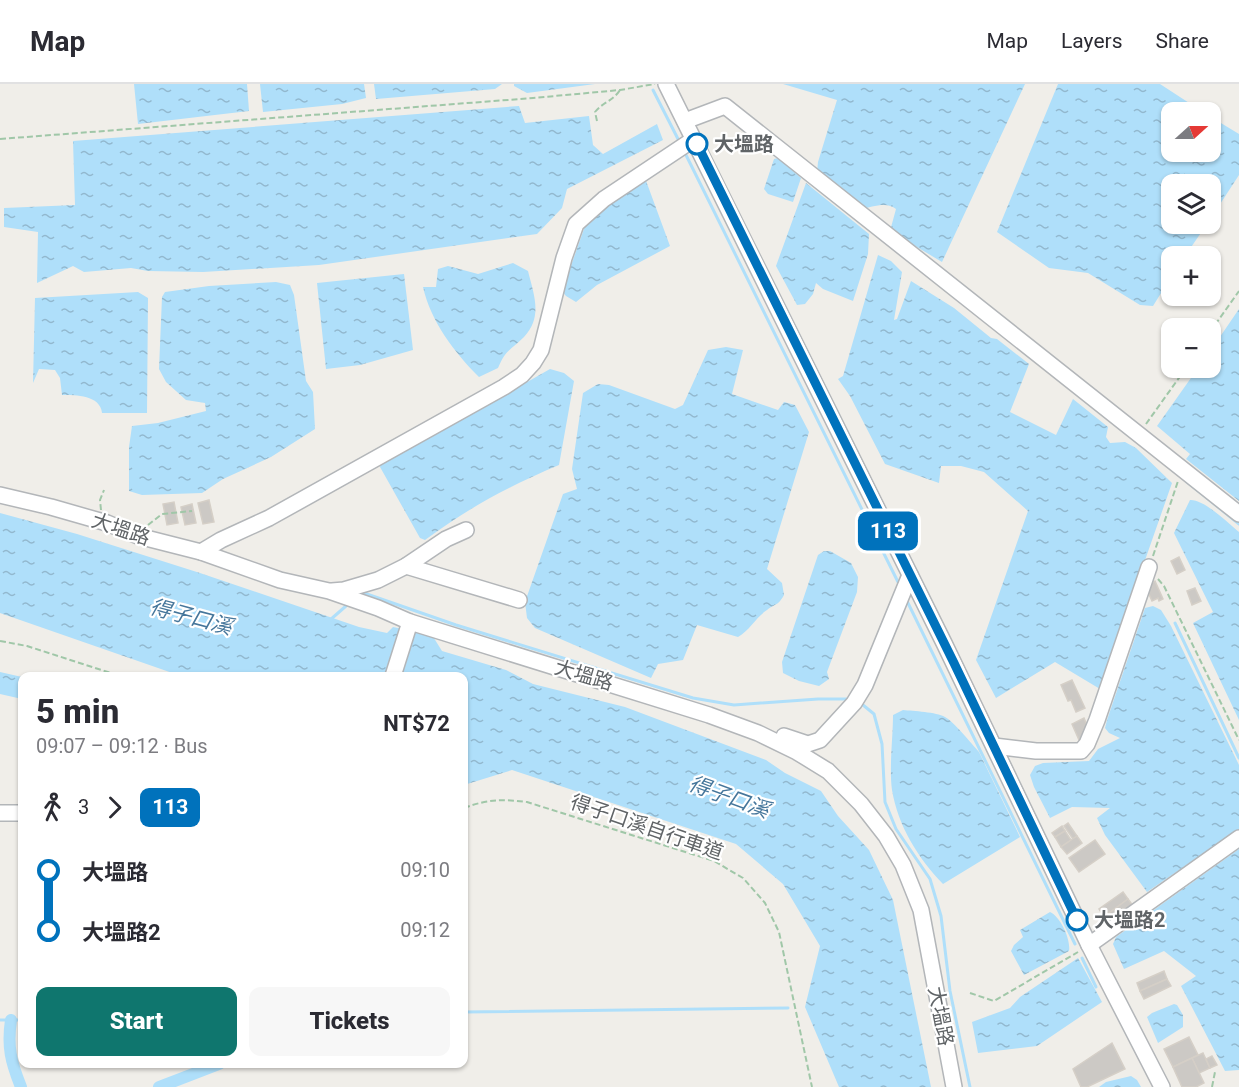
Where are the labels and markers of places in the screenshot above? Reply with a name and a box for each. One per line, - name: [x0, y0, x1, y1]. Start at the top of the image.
- place label: 大塭路: [714, 132, 774, 156]
- marker: 大塭路: [686, 133, 708, 155]
- place label: 大塭路2: [1094, 908, 1165, 932]
- marker: 大塭路2: [1066, 909, 1088, 931]

